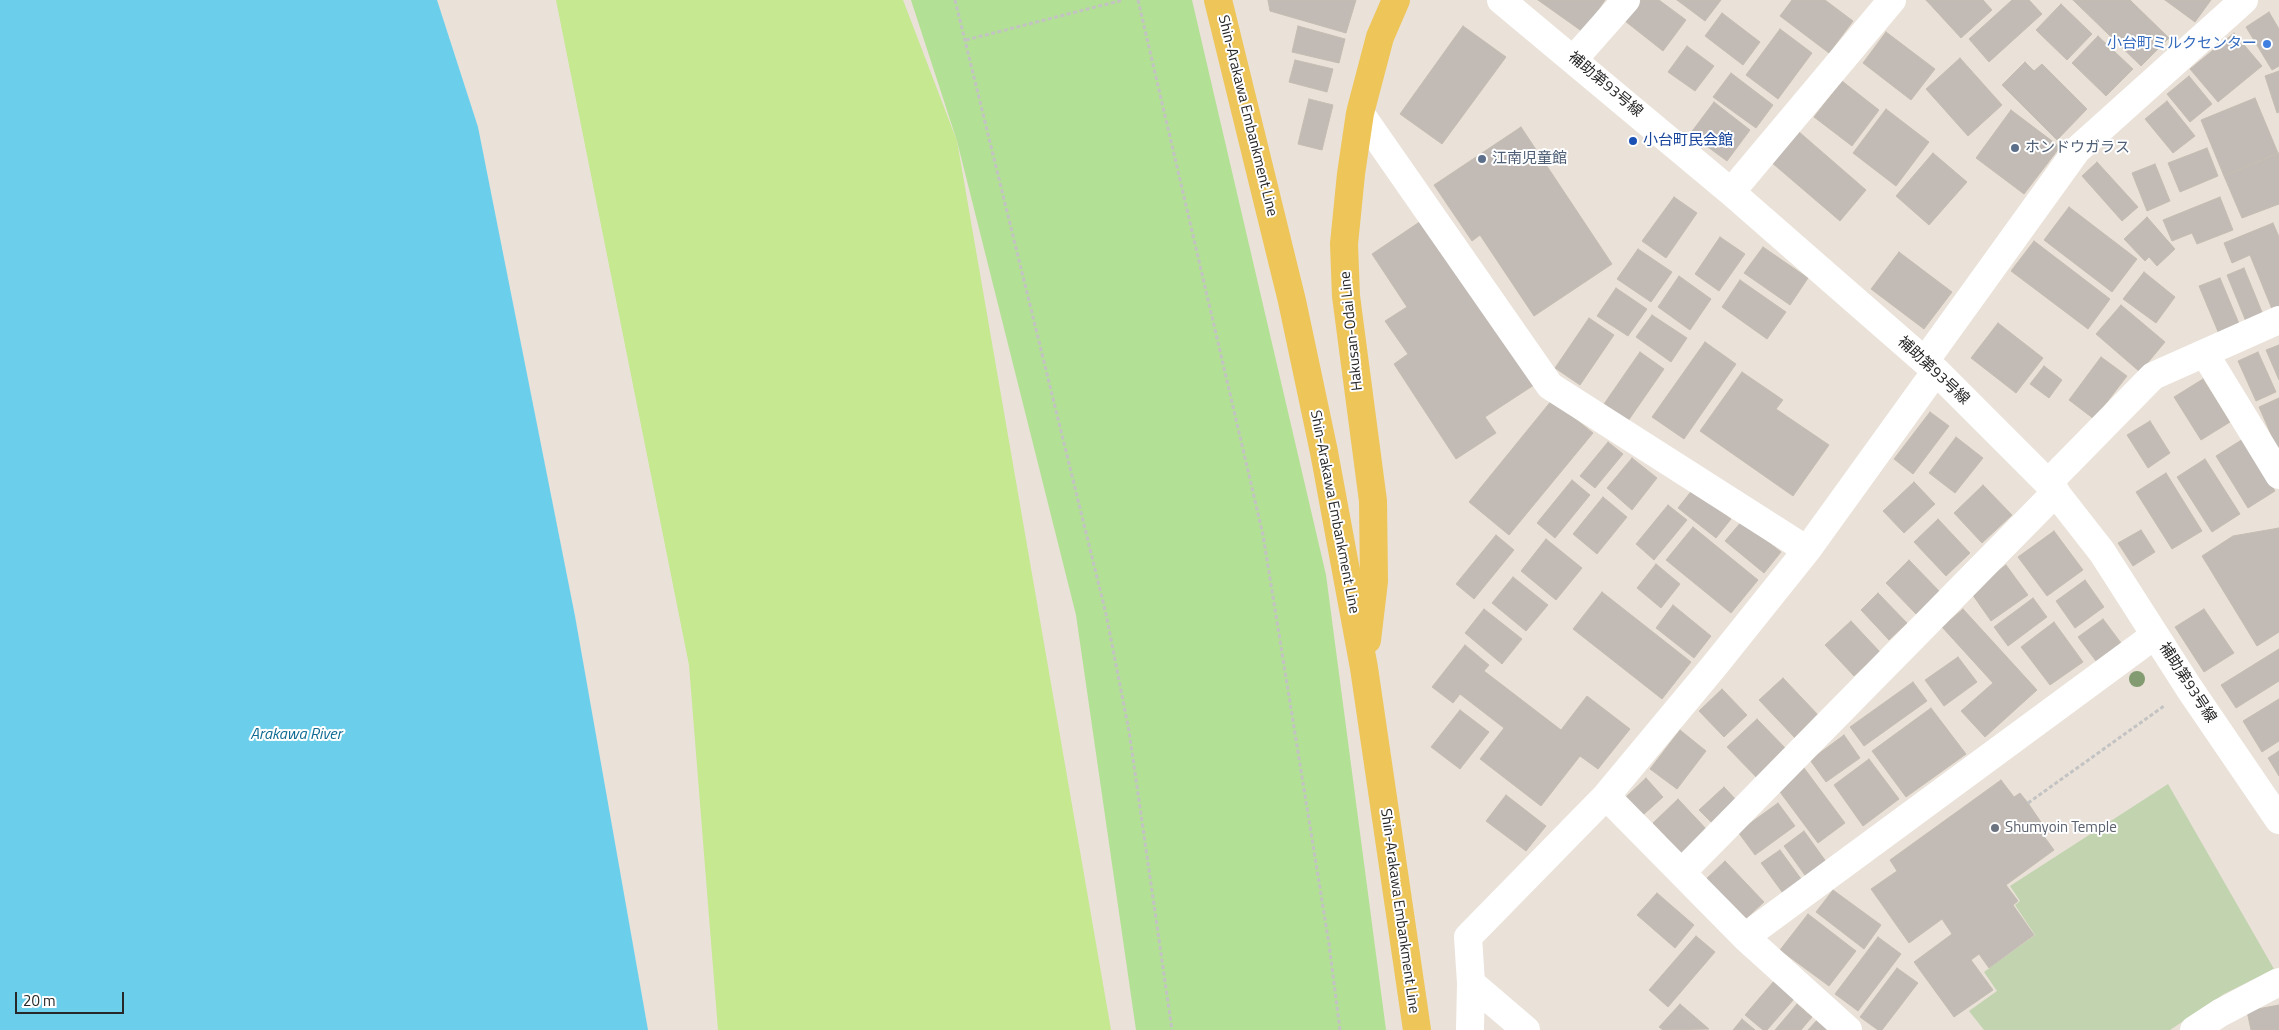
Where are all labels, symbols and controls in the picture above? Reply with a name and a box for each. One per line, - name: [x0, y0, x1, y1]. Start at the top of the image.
- street label: Shin-Arakawa Embankment Line: [1213, 14, 1281, 218]
- place label: 小台町ミルクセンター: [2107, 35, 2257, 53]
- marker: 小台町ミルクセンター: [2261, 38, 2273, 50]
- street label: 補助第93号線: [1564, 49, 1646, 121]
- place label: 小台町民会館: [1643, 132, 1733, 150]
- marker: 小台町民会館: [1627, 135, 1639, 147]
- place label: ホンドウガラス: [2025, 139, 2130, 157]
- marker: ホンドウガラス: [2009, 142, 2021, 154]
- place label: 江南児童館: [1492, 150, 1567, 168]
- marker: 江南児童館: [1476, 153, 1488, 165]
- street label: Hakusan-Odai Line: [1337, 270, 1367, 392]
- street label: 補助第93号線: [1893, 333, 1973, 409]
- street label: Shin-Arakawa Embankment Line: [1305, 409, 1363, 615]
- street label: 補助第93号線: [2154, 640, 2220, 726]
- water label: Arakawa River: [250, 725, 342, 745]
- street label: Shin-Arakawa Embankment Line: [1376, 807, 1422, 1015]
- place label: Shumyoin Temple: [2005, 819, 2117, 837]
- marker: Shumyoin Temple: [1989, 822, 2001, 834]
- scale bar: [18, 982, 126, 1014]
- text: 20 m: [23, 989, 56, 1012]

